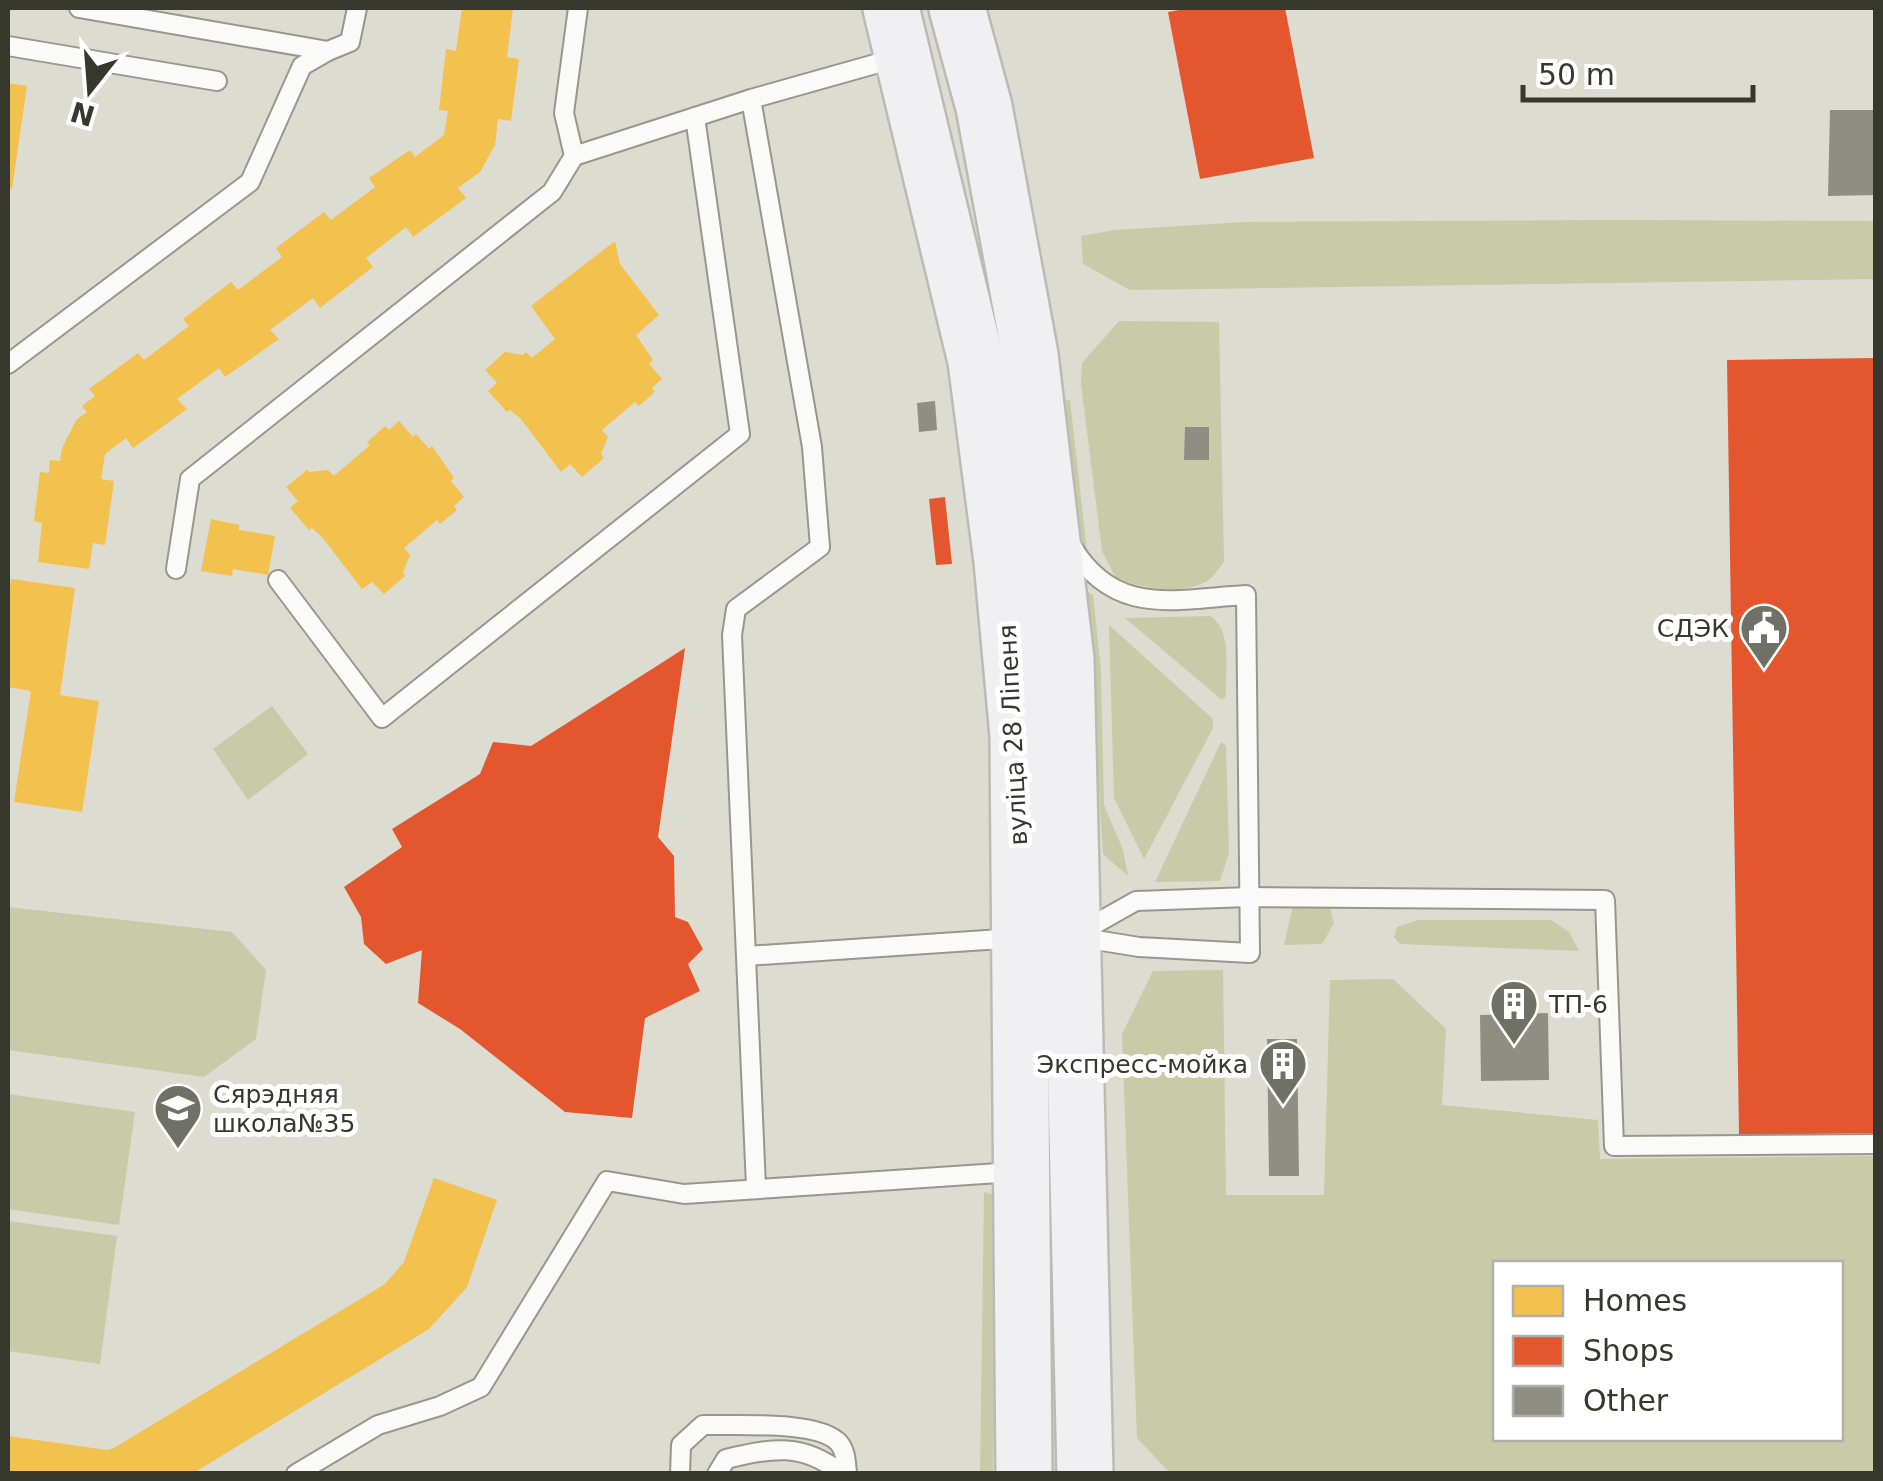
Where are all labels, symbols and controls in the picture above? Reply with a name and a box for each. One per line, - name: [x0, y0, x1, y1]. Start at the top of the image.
- north arrow: [40, 40, 140, 140]
- scale bar: [1523, 40, 1753, 102]
- text: 50 m: [1538, 57, 1615, 92]
- text: N: [67, 94, 99, 133]
- public building icon: СДЭК: [1738, 602, 1790, 670]
- place label: СДЭК: [1657, 614, 1729, 643]
- street label: вуліца 28 Ліпеня: [993, 624, 1033, 846]
- building icon: ТП-6: [1488, 978, 1540, 1046]
- place label: ТП-6: [1548, 990, 1608, 1019]
- building icon: Экспресс-мойка: [1257, 1038, 1309, 1106]
- place label: Экспресс-мойка: [1037, 1050, 1248, 1079]
- place label: Сярэдняя школа№35: [213, 1080, 355, 1138]
- school or university icon: Сярэдняя школа№35: [152, 1082, 204, 1150]
- legend: [1493, 1261, 1843, 1441]
- text: Homes: [1583, 1283, 1687, 1318]
- text: Shops: [1583, 1333, 1674, 1368]
- text: Other: [1583, 1383, 1669, 1418]

